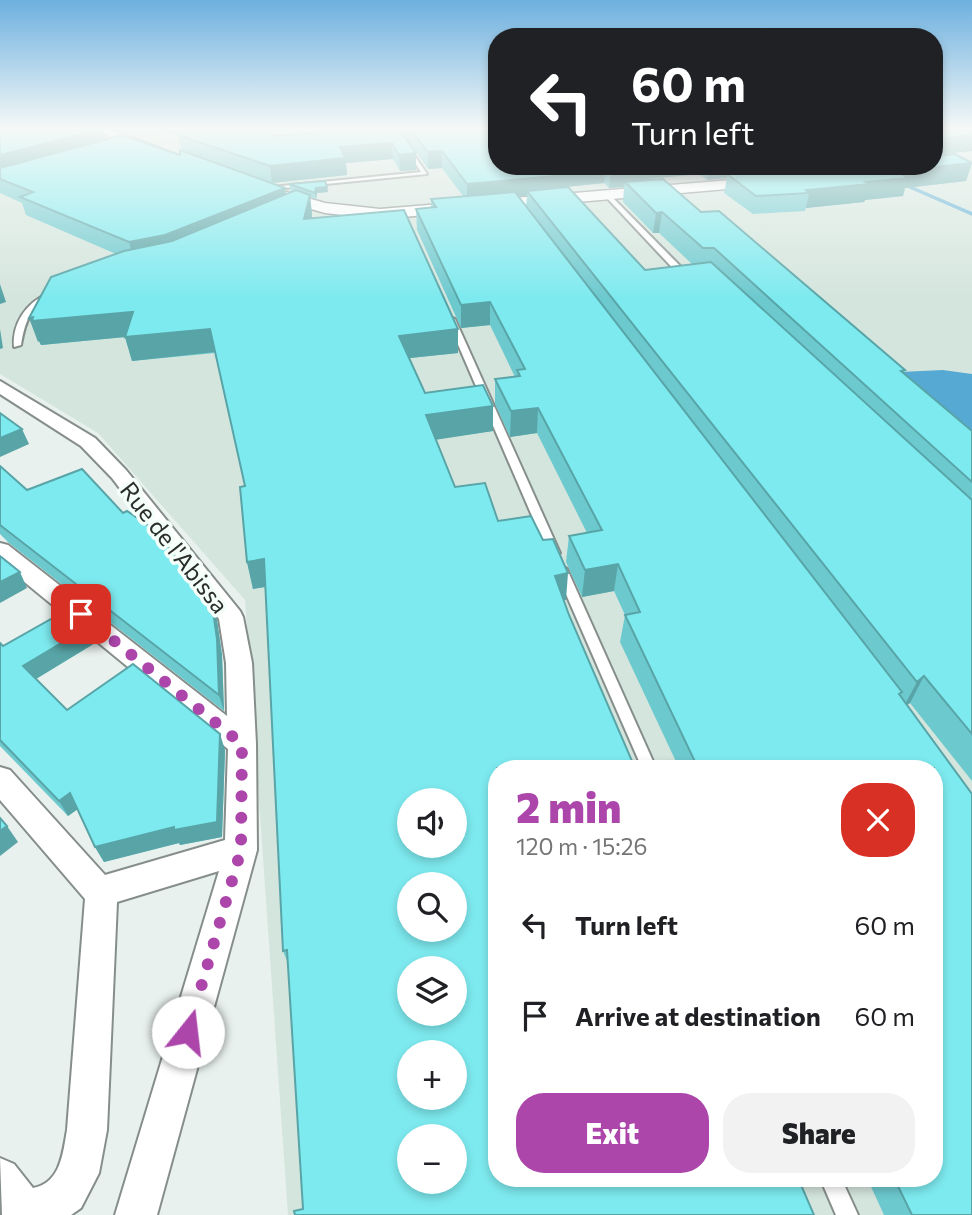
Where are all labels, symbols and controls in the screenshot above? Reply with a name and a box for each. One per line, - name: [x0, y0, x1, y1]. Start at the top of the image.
- text: 60 m: [631, 52, 746, 112]
- icon: left: [516, 56, 607, 147]
- text: Turn left: [631, 112, 755, 152]
- street label: Rue de l'Abissa: [115, 476, 235, 618]
- pin: [51, 584, 111, 644]
- icon: arrive: [62, 595, 100, 633]
- text: 2 min: [516, 780, 622, 832]
- button: close: [841, 783, 915, 857]
- map controls: [397, 788, 467, 1194]
- button: sound: [397, 788, 467, 858]
- text: 120 m · 15:26: [516, 832, 647, 860]
- button: search: [397, 872, 467, 942]
- icon: left: [516, 906, 554, 944]
- text: Turn left: [575, 909, 678, 940]
- text: 60 m: [855, 909, 915, 940]
- button: layers: [397, 956, 467, 1026]
- position arrow: [151, 995, 225, 1069]
- icon: arrive: [516, 997, 554, 1035]
- text: Arrive at destination: [575, 1000, 821, 1031]
- text: 60 m: [855, 1000, 915, 1031]
- button: +: [397, 1040, 467, 1110]
- button: Exit: [516, 1093, 709, 1173]
- button: Share: [723, 1093, 915, 1173]
- button: −: [397, 1124, 467, 1194]

